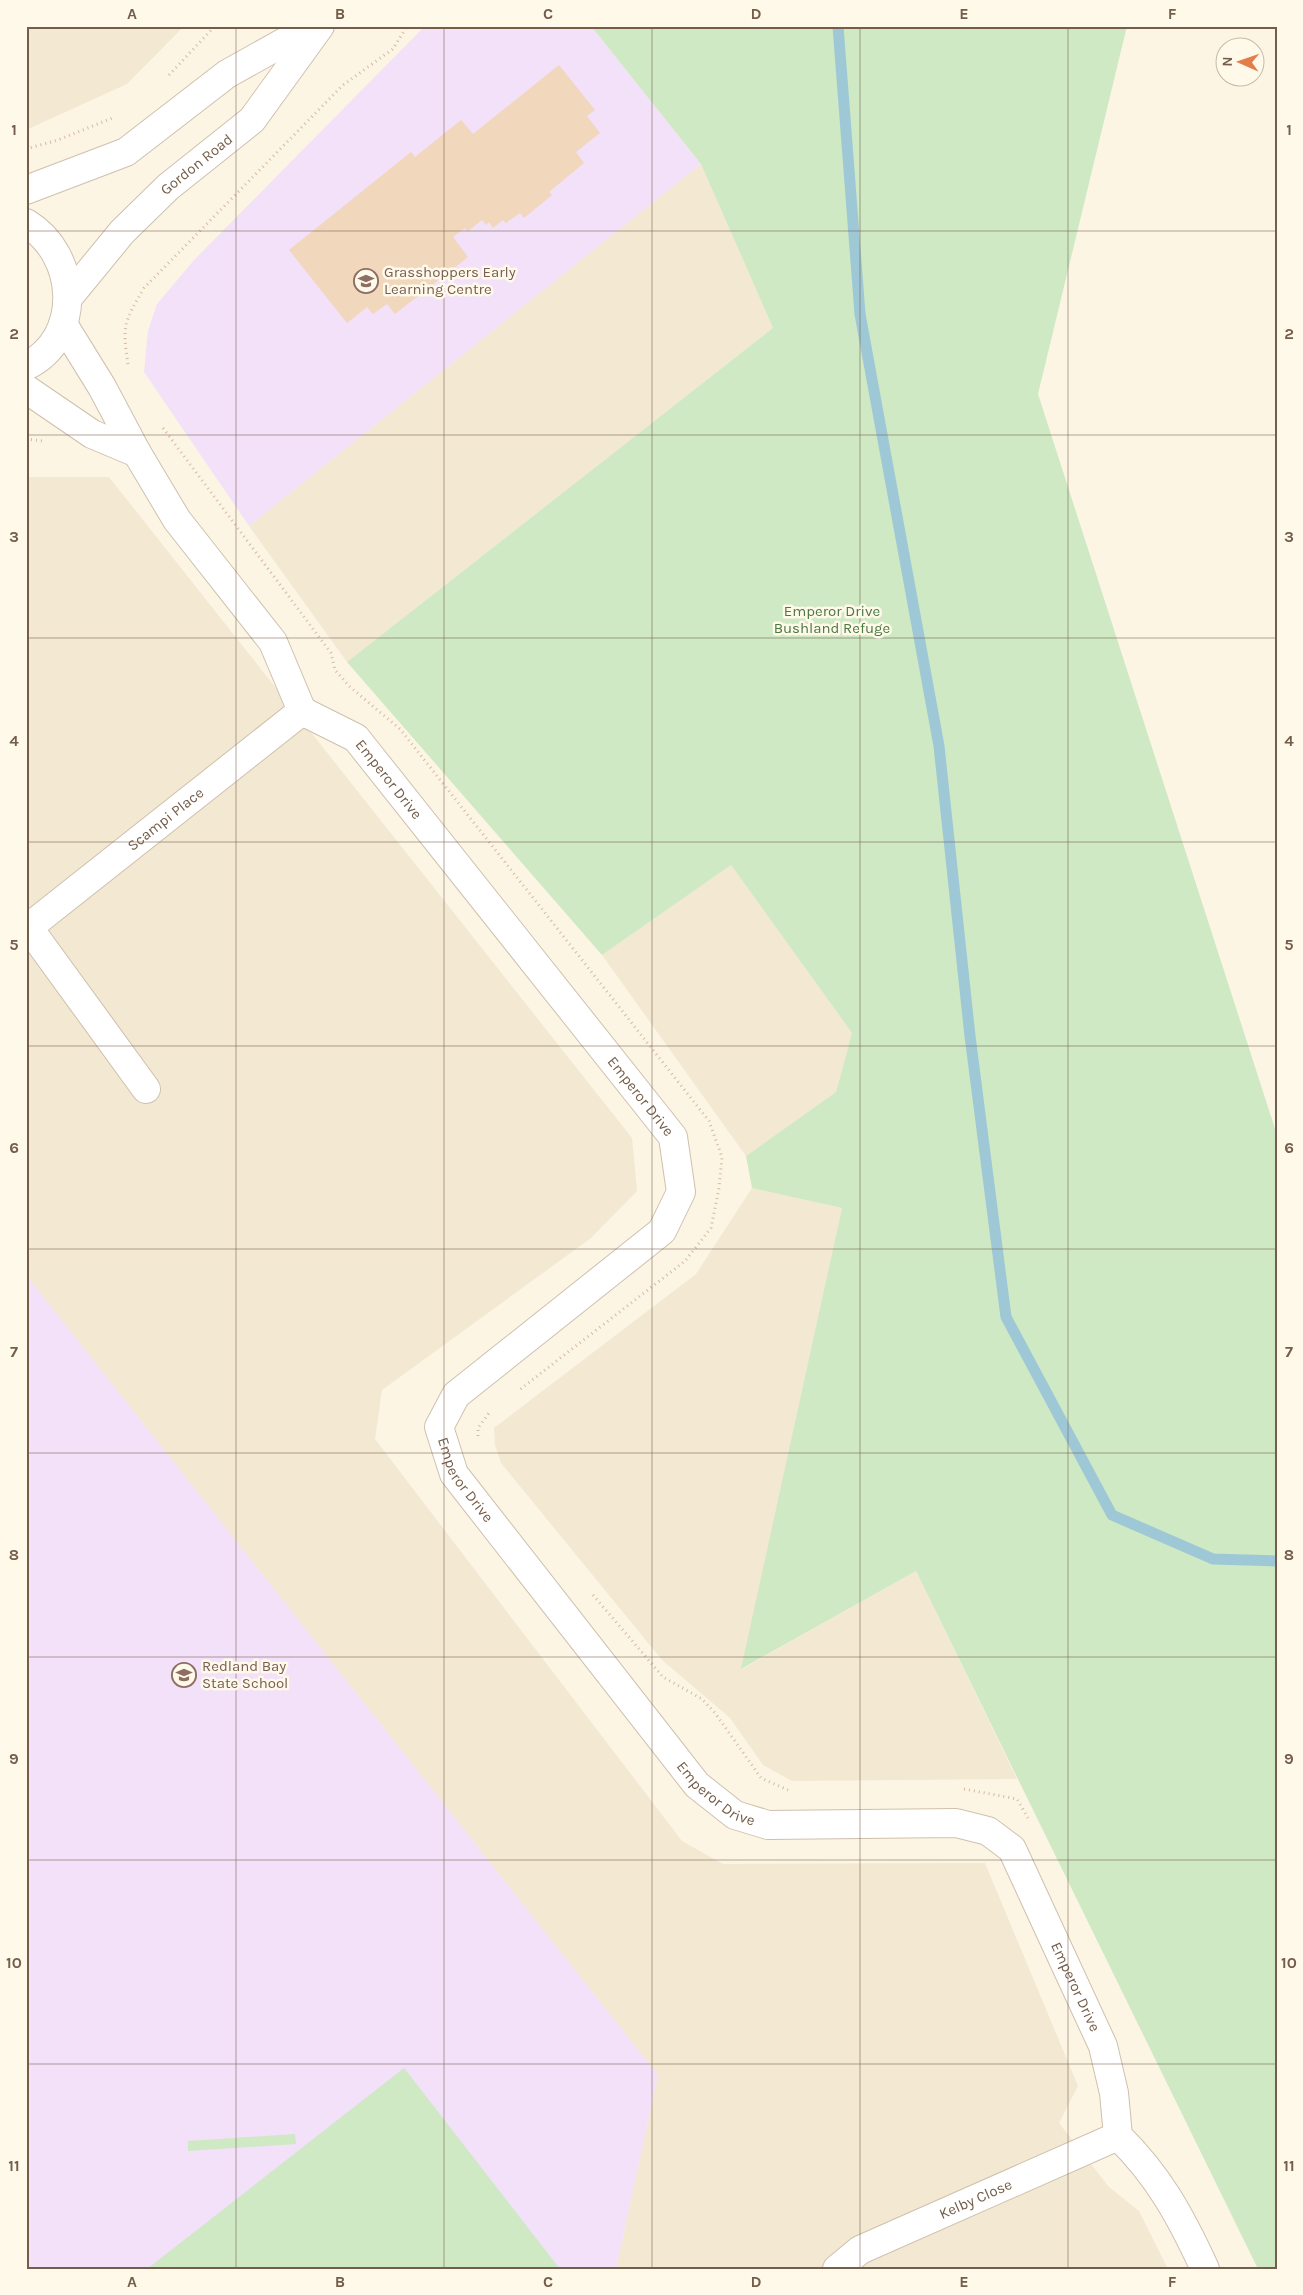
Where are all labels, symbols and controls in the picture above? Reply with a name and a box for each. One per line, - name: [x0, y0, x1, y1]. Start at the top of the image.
- text: A: [127, 4, 137, 23]
- text: B: [335, 4, 345, 23]
- text: C: [543, 4, 553, 23]
- text: D: [751, 4, 762, 23]
- text: E: [959, 4, 969, 23]
- text: F: [1168, 4, 1177, 23]
- north arrow: [1216, 38, 1266, 88]
- text: N: [1219, 56, 1236, 67]
- text: 1: [11, 120, 17, 139]
- text: 1: [1286, 120, 1292, 139]
- street label: Gordon Road: [156, 130, 236, 199]
- place label: Grasshoppers Early Learning Centre: [384, 263, 516, 298]
- school or university icon: Grasshoppers Early Learning Centre: [353, 268, 379, 294]
- text: 2: [9, 324, 19, 343]
- text: 2: [1284, 324, 1294, 343]
- text: 3: [9, 527, 19, 546]
- text: 3: [1284, 527, 1294, 546]
- park label: Emperor Drive Bushland Refuge: [774, 602, 890, 637]
- text: 4: [9, 731, 19, 750]
- text: 4: [1284, 731, 1294, 750]
- street label: Emperor Drive: [352, 736, 426, 823]
- street label: Scampi Place: [124, 783, 207, 855]
- text: 5: [9, 935, 19, 954]
- text: 5: [1284, 935, 1294, 954]
- street label: Emperor Drive: [604, 1053, 678, 1140]
- text: 6: [9, 1138, 19, 1157]
- text: 6: [1284, 1138, 1294, 1157]
- text: 7: [10, 1342, 18, 1361]
- text: 7: [1285, 1342, 1293, 1361]
- street label: Emperor Drive: [434, 1435, 497, 1526]
- text: 8: [9, 1545, 19, 1564]
- text: 8: [1284, 1545, 1294, 1564]
- place label: Redland Bay State School: [202, 1657, 288, 1692]
- school or university icon: Redland Bay State School: [171, 1662, 197, 1688]
- text: 9: [9, 1749, 19, 1768]
- text: 9: [1284, 1749, 1294, 1768]
- street label: Emperor Drive: [673, 1758, 757, 1830]
- street label: Emperor Drive: [1047, 1939, 1104, 2034]
- text: 10: [6, 1953, 22, 1972]
- text: 10: [1281, 1953, 1297, 1972]
- text: 11: [8, 2156, 20, 2175]
- text: 11: [1283, 2156, 1295, 2175]
- street label: Kelby Close: [936, 2175, 1015, 2223]
- text: A: [127, 2272, 137, 2291]
- text: B: [335, 2272, 345, 2291]
- text: C: [543, 2272, 553, 2291]
- text: D: [751, 2272, 762, 2291]
- text: E: [959, 2272, 969, 2291]
- text: F: [1168, 2272, 1177, 2291]

